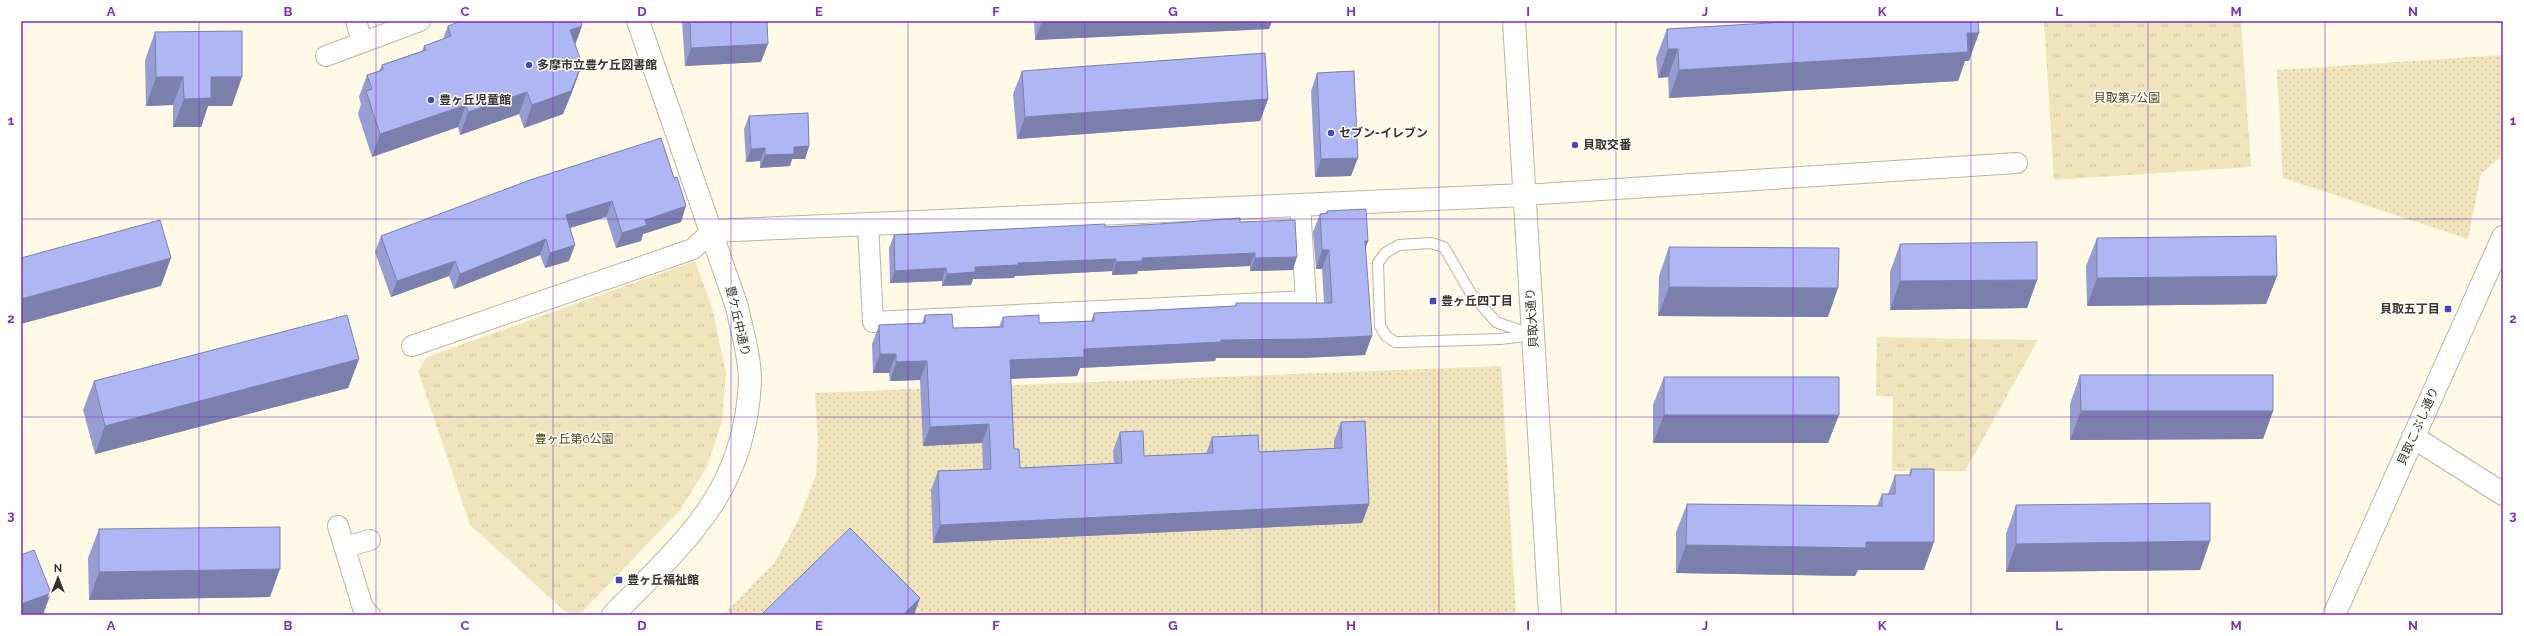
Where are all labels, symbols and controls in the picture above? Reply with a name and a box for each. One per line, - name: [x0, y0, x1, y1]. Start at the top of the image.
- text: A: [107, 4, 116, 19]
- text: B: [284, 4, 293, 19]
- text: C: [461, 4, 470, 19]
- text: D: [637, 4, 647, 19]
- text: E: [815, 4, 823, 19]
- text: F: [992, 4, 1000, 19]
- text: G: [1168, 4, 1178, 19]
- text: H: [1346, 4, 1356, 19]
- text: I: [1526, 4, 1530, 19]
- text: J: [1702, 4, 1708, 19]
- text: K: [1878, 4, 1887, 19]
- text: L: [2055, 4, 2063, 19]
- text: M: [2230, 4, 2242, 19]
- text: N: [2408, 4, 2418, 19]
- place label: 多摩市立豊ケ丘図書館: [537, 58, 657, 72]
- marker: 多摩市立豊ケ丘図書館: [524, 60, 534, 70]
- park label: 貝取第7公園: [2094, 91, 2160, 105]
- place label: 豊ヶ丘児童館: [439, 93, 511, 107]
- marker: 豊ヶ丘児童館: [426, 95, 436, 105]
- text: 1: [8, 113, 15, 128]
- text: 1: [2510, 113, 2517, 128]
- place label: セブン-イレブン: [1339, 126, 1428, 140]
- marker: セブン-イレブン: [1326, 128, 1336, 138]
- place label: 貝取交番: [1583, 138, 1632, 152]
- marker: 貝取交番: [1570, 140, 1580, 150]
- street label: 豊ケ丘中通り: [723, 284, 753, 358]
- street label: 貝取大通り: [1523, 288, 1541, 348]
- place label: 豊ヶ丘四丁目: [1441, 294, 1513, 308]
- marker: 豊ヶ丘四丁目: [1428, 296, 1438, 306]
- place label: 貝取五丁目: [2380, 302, 2440, 316]
- marker: 貝取五丁目: [2443, 304, 2453, 314]
- text: 2: [7, 311, 15, 326]
- text: 2: [2509, 311, 2517, 326]
- street label: 貝取こぶし通り: [2395, 385, 2441, 467]
- park label: 豊ヶ丘第6公園: [534, 432, 614, 446]
- text: 3: [7, 508, 15, 523]
- text: 3: [2509, 508, 2517, 523]
- north arrow: [38, 558, 78, 598]
- text: N: [54, 562, 62, 575]
- place label: 豊ヶ丘福祉館: [627, 573, 699, 587]
- marker: 豊ヶ丘福祉館: [614, 575, 624, 585]
- text: A: [107, 618, 116, 633]
- text: B: [284, 618, 293, 633]
- text: C: [461, 618, 470, 633]
- text: D: [637, 618, 647, 633]
- text: E: [815, 618, 823, 633]
- text: F: [992, 618, 1000, 633]
- text: G: [1168, 618, 1178, 633]
- text: H: [1346, 618, 1356, 633]
- text: I: [1526, 618, 1530, 633]
- text: J: [1702, 618, 1708, 633]
- text: K: [1878, 618, 1887, 633]
- text: L: [2055, 618, 2063, 633]
- text: M: [2230, 618, 2242, 633]
- text: N: [2408, 618, 2418, 633]

